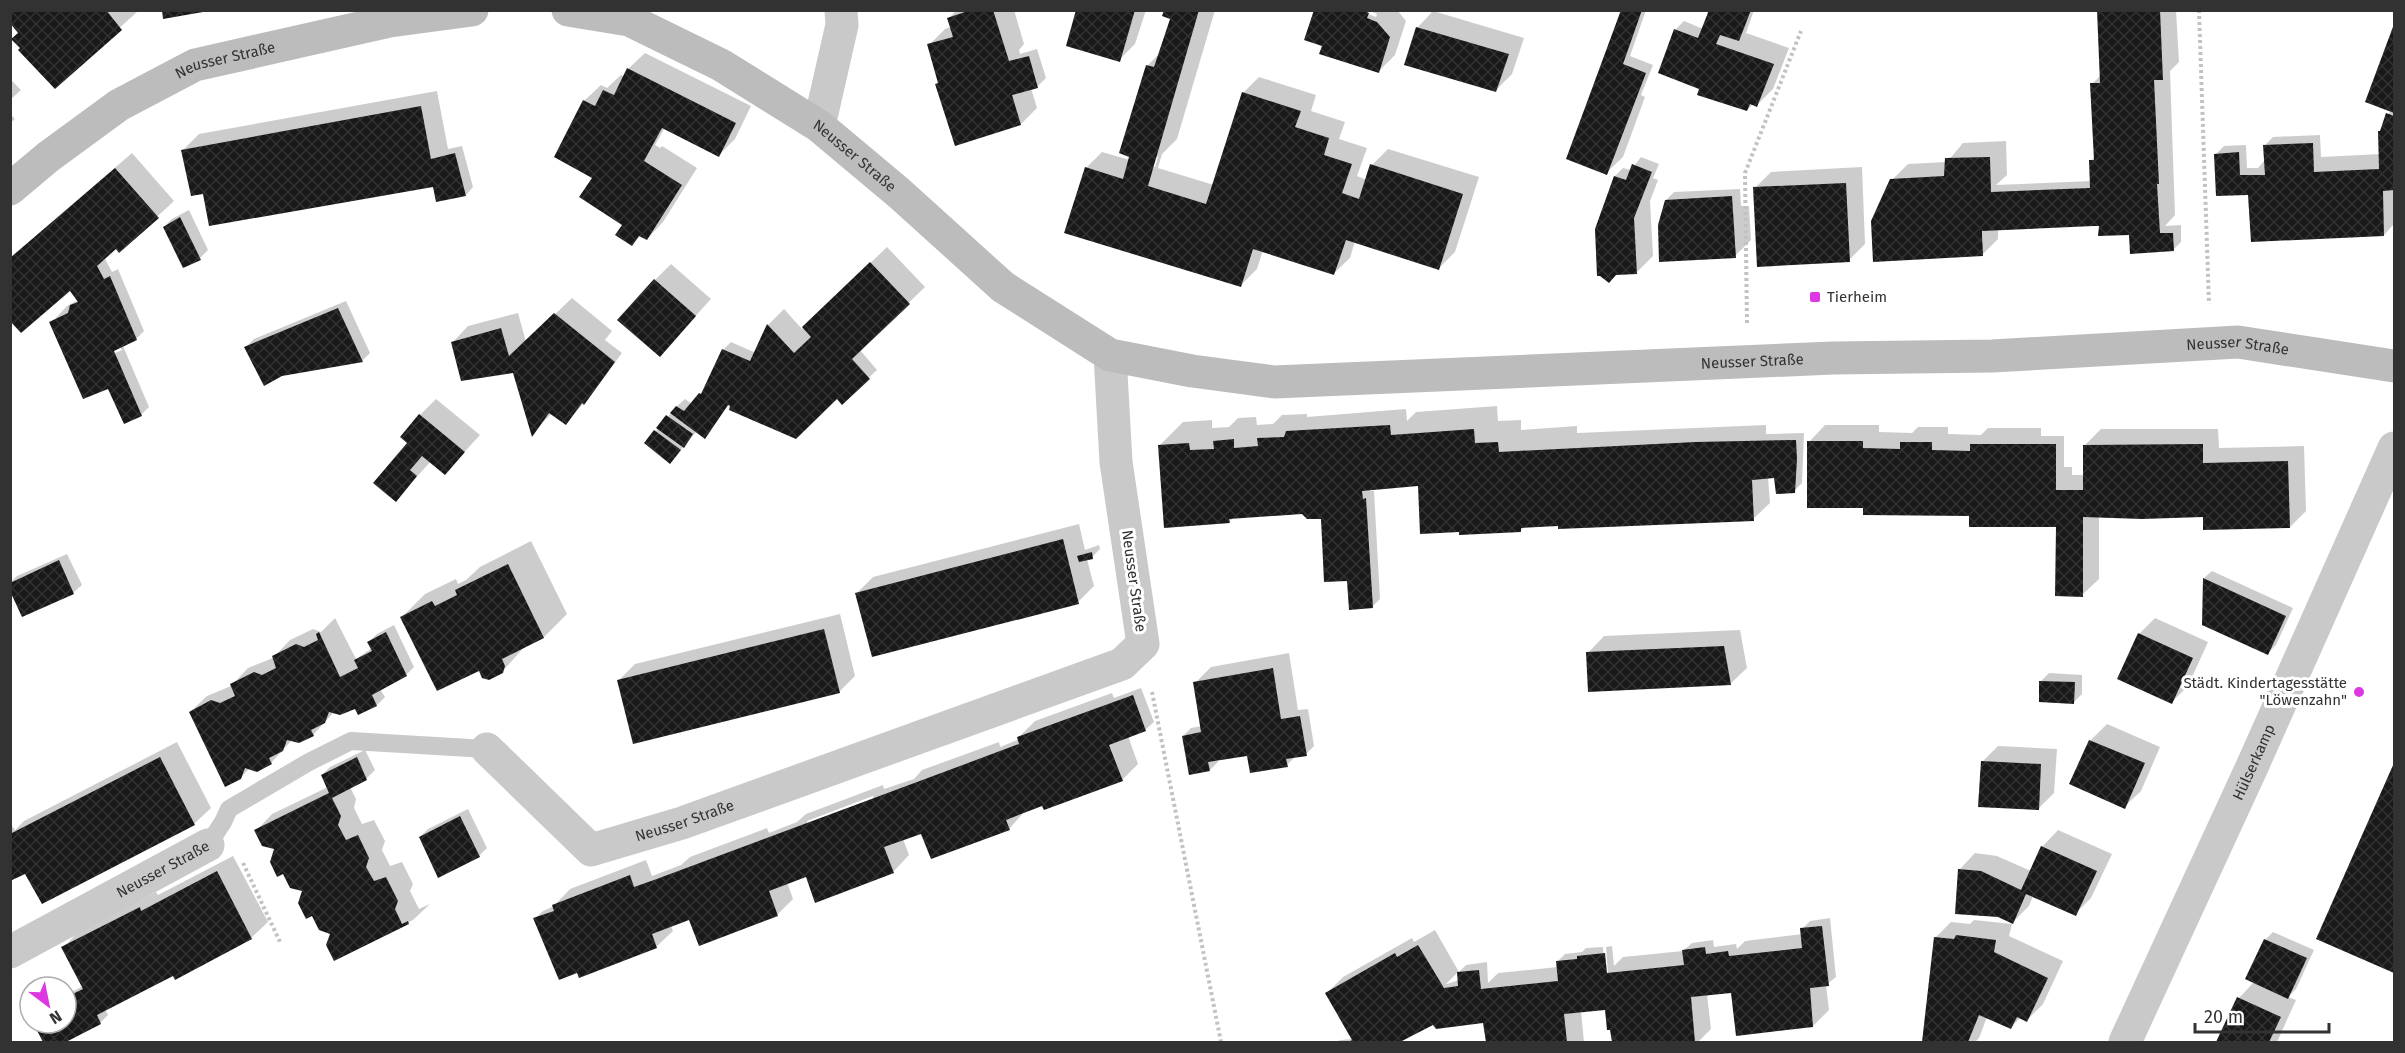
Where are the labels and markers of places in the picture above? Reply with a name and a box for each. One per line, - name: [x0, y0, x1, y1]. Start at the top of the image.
- place label: Tierheim: [1827, 288, 1887, 306]
- marker: Tierheim: [1808, 290, 1822, 304]
- place label: Städt. Kindertagesstätte "Löwenzahn": [2183, 674, 2347, 709]
- marker: Städt. Kindertagesstätte "Löwenzahn": [2352, 685, 2366, 699]

